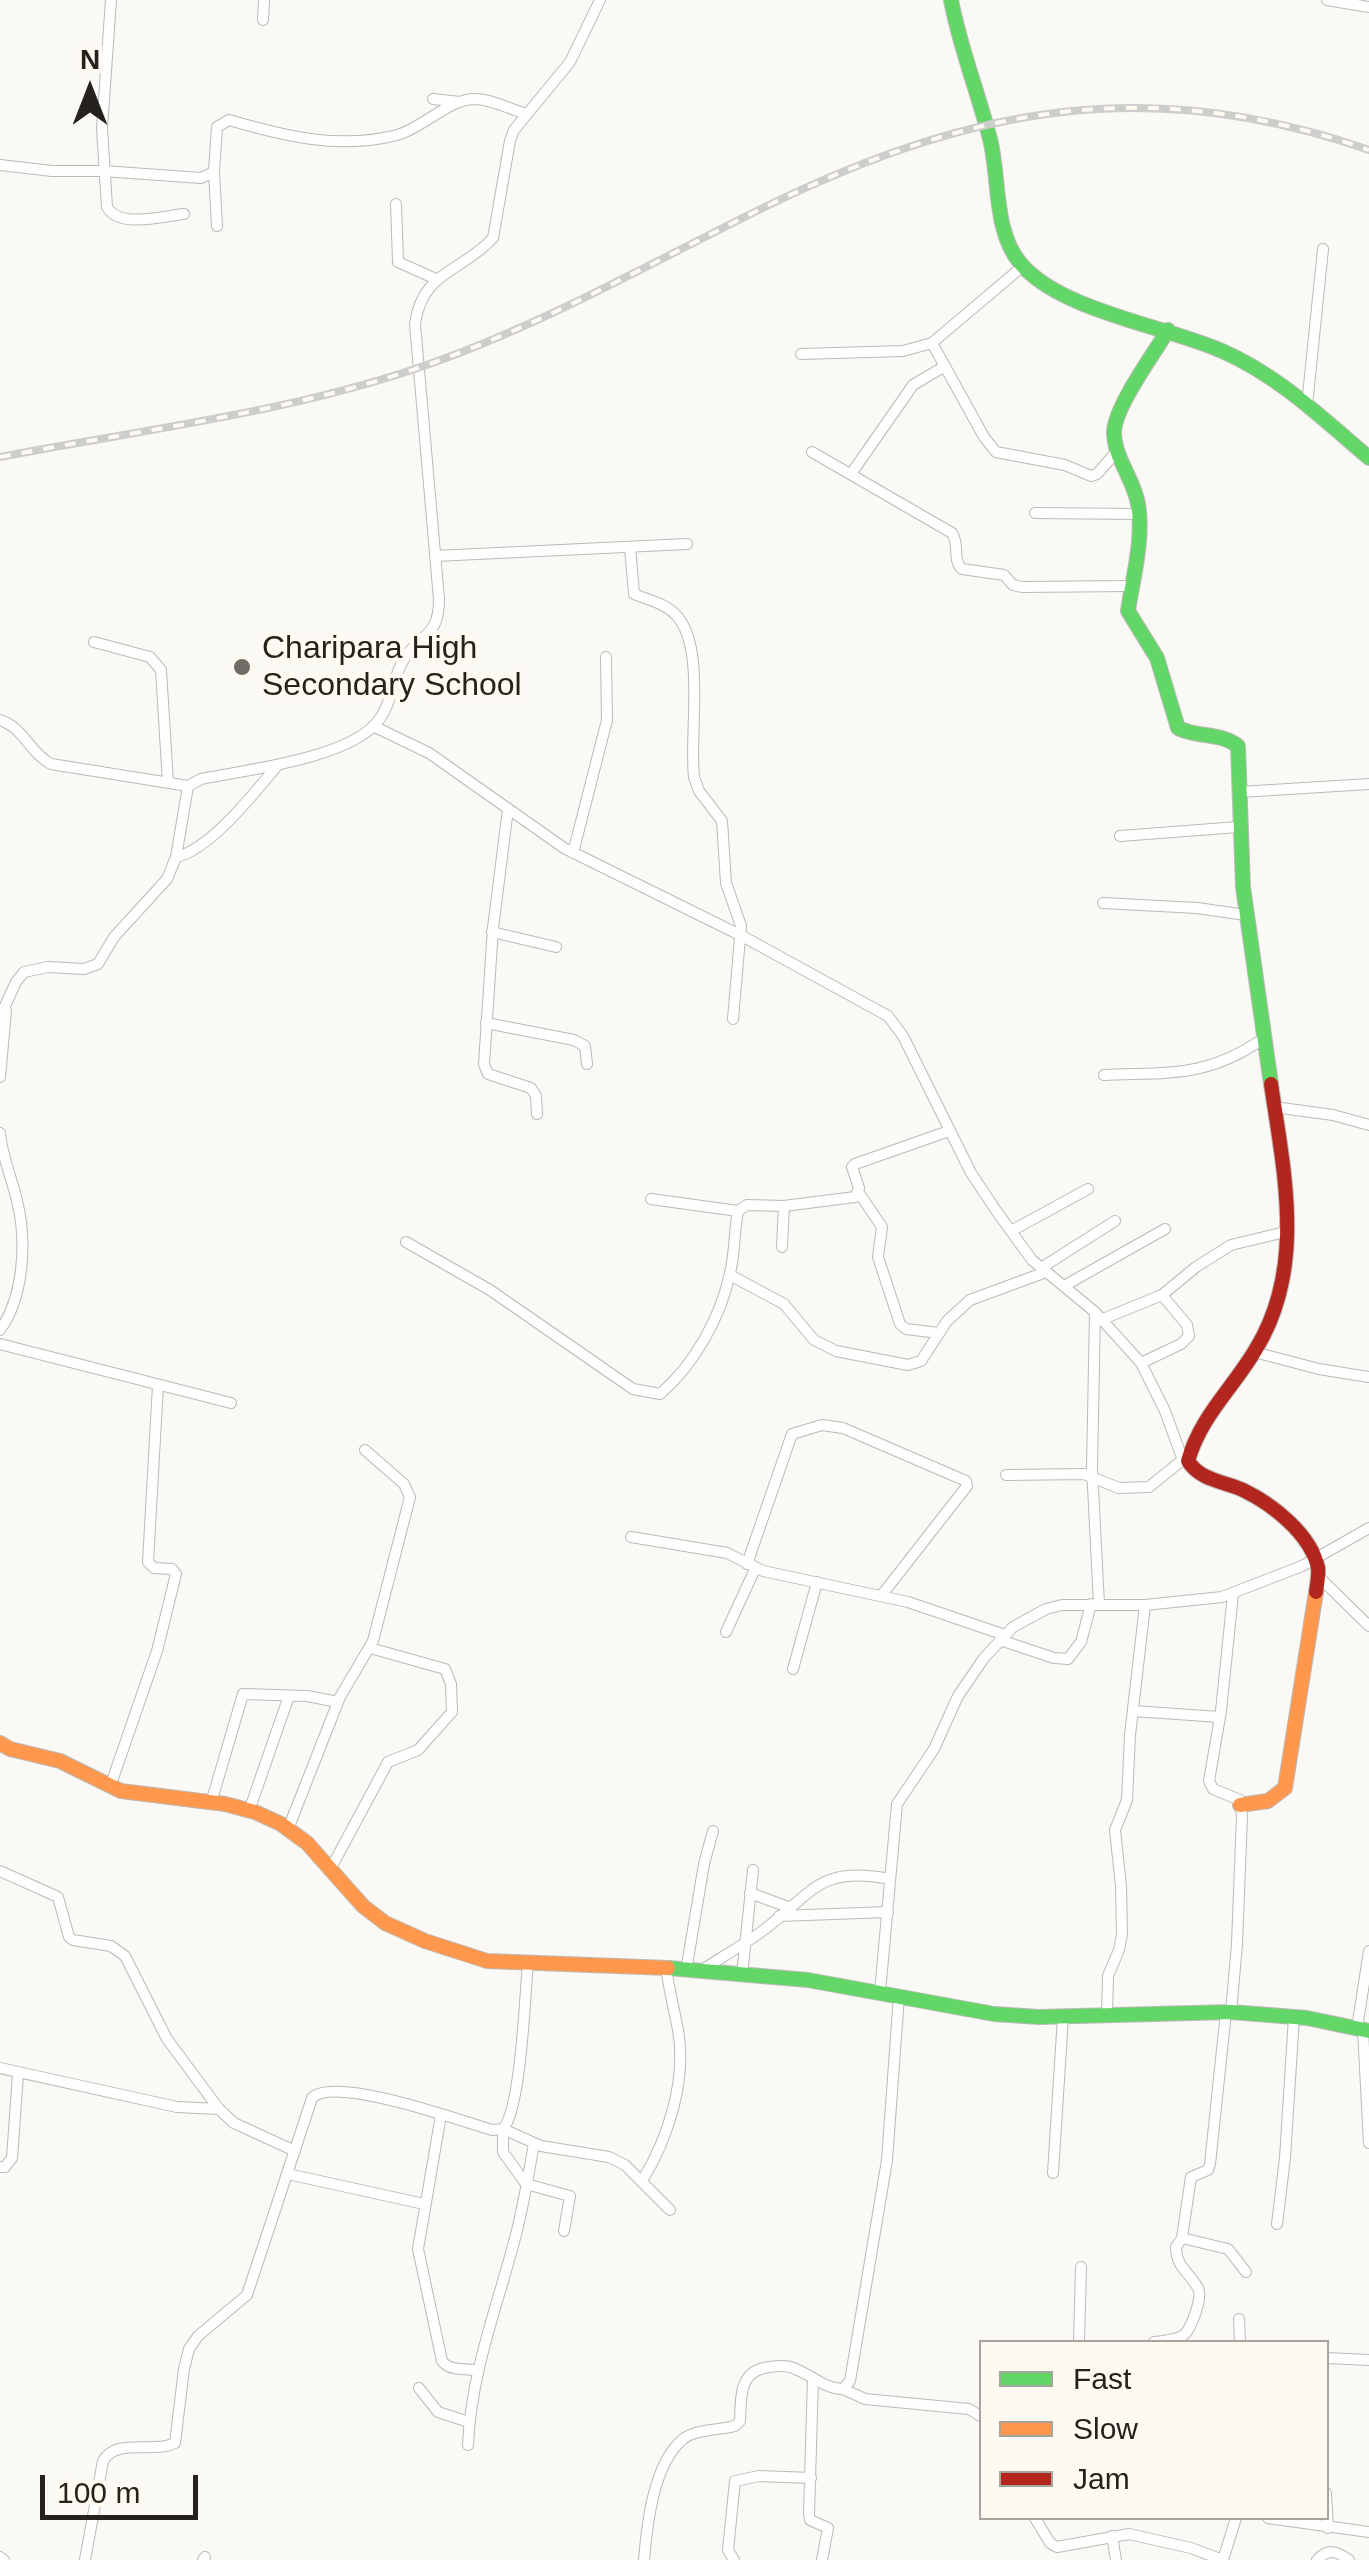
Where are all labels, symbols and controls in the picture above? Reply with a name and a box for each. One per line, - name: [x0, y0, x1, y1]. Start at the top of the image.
- north arrow: [40, 40, 140, 140]
- text: N: [80, 44, 100, 75]
- place label: Charipara High Secondary School: [262, 630, 522, 705]
- marker: Charipara High Secondary School: [231, 656, 253, 678]
- legend: [979, 2340, 1329, 2520]
- text: Fast: [1073, 2362, 1131, 2395]
- text: Slow: [1073, 2412, 1138, 2445]
- scale bar: [45, 2455, 202, 2517]
- text: Jam: [1073, 2462, 1130, 2495]
- text: 100 m: [57, 2476, 140, 2509]

